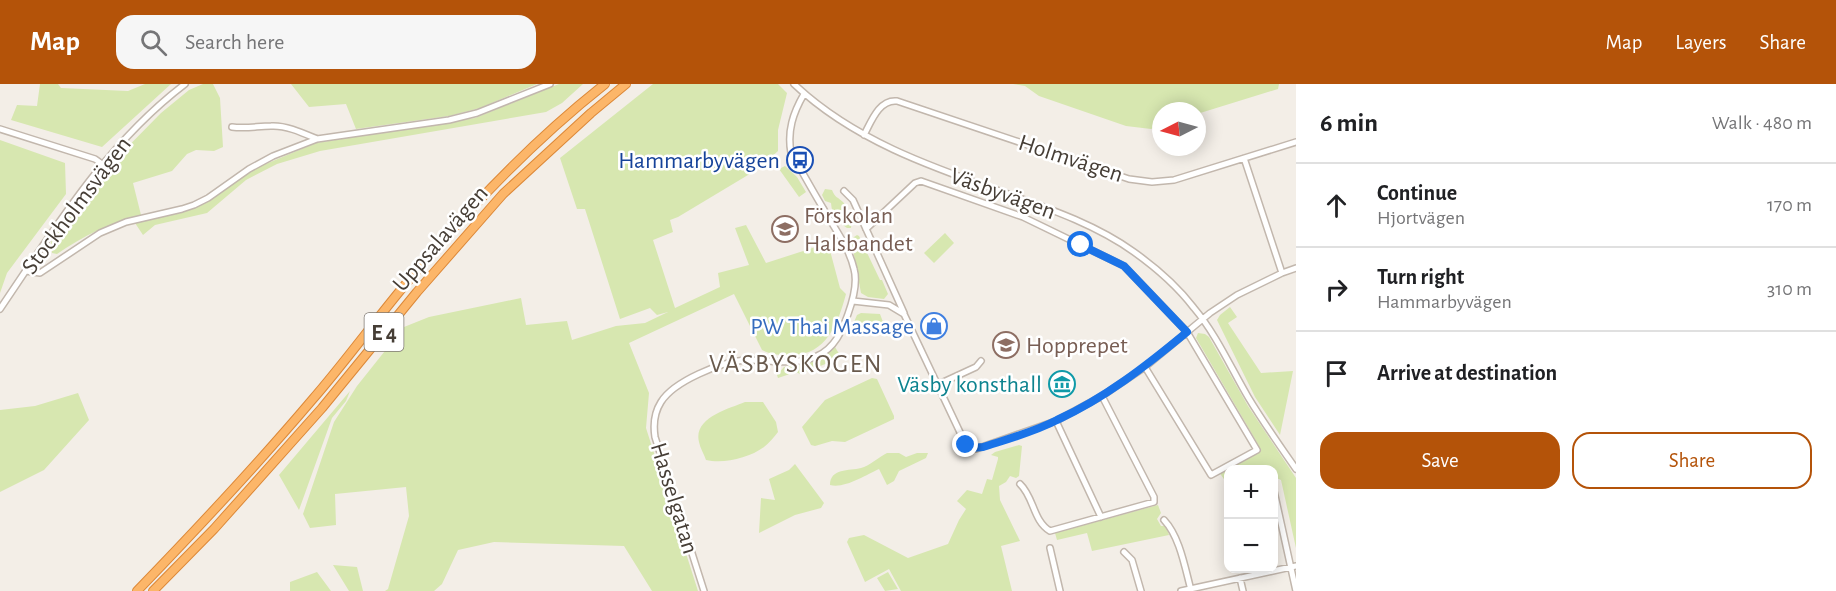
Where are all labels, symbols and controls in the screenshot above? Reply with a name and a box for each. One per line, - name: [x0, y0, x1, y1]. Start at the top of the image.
- search box: [116, 15, 536, 69]
- icon: search: [137, 26, 170, 59]
- text: Map: [30, 28, 80, 56]
- text: Search here: [185, 31, 284, 53]
- text: Map: [1606, 32, 1642, 53]
- text: Layers: [1675, 32, 1726, 53]
- text: Share: [1759, 32, 1806, 53]
- north arrow: [1152, 102, 1206, 156]
- text: 6 min: [1320, 110, 1378, 136]
- text: Walk · 480 m: [1712, 113, 1812, 133]
- street label: Holmvägen: [1015, 131, 1126, 187]
- street label: Stockholmsvägen: [18, 133, 136, 279]
- bus stop icon: Hammarbyvägen: [785, 145, 815, 175]
- place label: Hammarbyvägen: [618, 149, 780, 173]
- street label: Väsbyvägen: [947, 164, 1059, 224]
- street label: Uppsalavägen: [389, 181, 493, 296]
- text: Continue: [1377, 182, 1457, 204]
- icon: ahead: [1320, 189, 1353, 222]
- text: 170 m: [1767, 195, 1812, 215]
- place label: Förskolan Halsbandet: [804, 204, 913, 256]
- text: Hjortvägen: [1377, 208, 1465, 228]
- school or university icon: Förskolan Halsbandet: [770, 214, 800, 244]
- route start: [1067, 231, 1093, 257]
- text: Turn right: [1377, 266, 1464, 288]
- icon: right: [1320, 273, 1353, 306]
- text: 310 m: [1767, 279, 1812, 299]
- text: Hammarbyvägen: [1377, 292, 1512, 312]
- shop icon: PW Thai Massage: [919, 311, 949, 341]
- road number: E 4: [364, 313, 404, 351]
- place label: PW Thai Massage: [750, 315, 914, 339]
- school or university icon: Hopprepet: [991, 330, 1021, 360]
- place label: Hopprepet: [1026, 334, 1128, 358]
- district label: VÄSBYSKOGEN: [709, 350, 883, 377]
- icon: arrive: [1320, 357, 1353, 390]
- text: Arrive at destination: [1377, 362, 1557, 384]
- museum icon: Väsby konsthall: [1047, 369, 1077, 399]
- place label: Väsby konsthall: [897, 373, 1042, 397]
- route end: [952, 431, 978, 457]
- button: Save: [1320, 432, 1560, 489]
- button: Share: [1572, 432, 1812, 489]
- street label: Hasselgatan: [646, 440, 702, 557]
- map controls: [1224, 465, 1278, 573]
- button: +: [1224, 465, 1278, 519]
- button: −: [1224, 519, 1278, 573]

